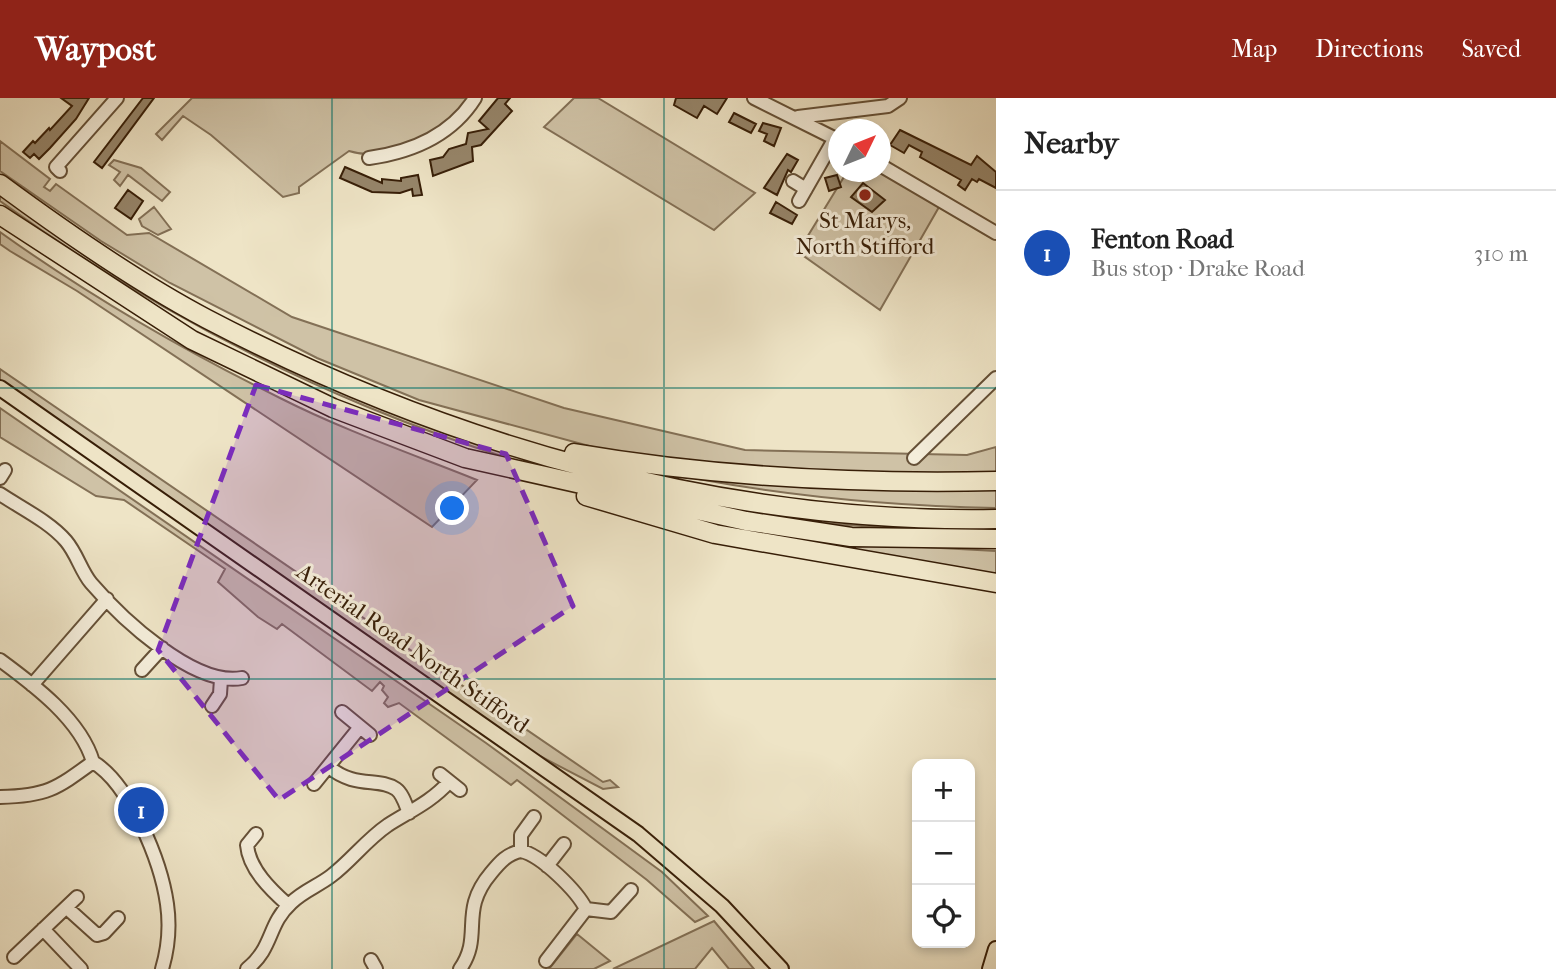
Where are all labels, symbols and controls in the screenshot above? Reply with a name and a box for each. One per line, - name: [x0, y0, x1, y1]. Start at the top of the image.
- text: Waypost: [35, 30, 156, 69]
- text: Map: [1231, 35, 1277, 63]
- text: Directions: [1315, 35, 1423, 63]
- text: Saved: [1461, 35, 1521, 63]
- north arrow: [828, 119, 891, 182]
- text: Nearby: [1024, 126, 1119, 161]
- marker: St Marys, North Stifford: [857, 187, 873, 203]
- place label: St Marys, North Stifford: [796, 207, 935, 260]
- text: Fenton Road: [1091, 224, 1233, 255]
- text: 1: [1043, 240, 1051, 267]
- text: 310 m: [1474, 240, 1528, 267]
- text: Bus stop · Drake Road: [1091, 255, 1305, 282]
- your location: [435, 491, 469, 525]
- street label: Arterial Road North Stifford: [290, 557, 535, 739]
- map controls: [912, 759, 975, 948]
- button: +: [912, 759, 975, 822]
- pin: 1: [118, 784, 164, 836]
- button: −: [912, 822, 975, 885]
- button: locate: [912, 885, 975, 948]

